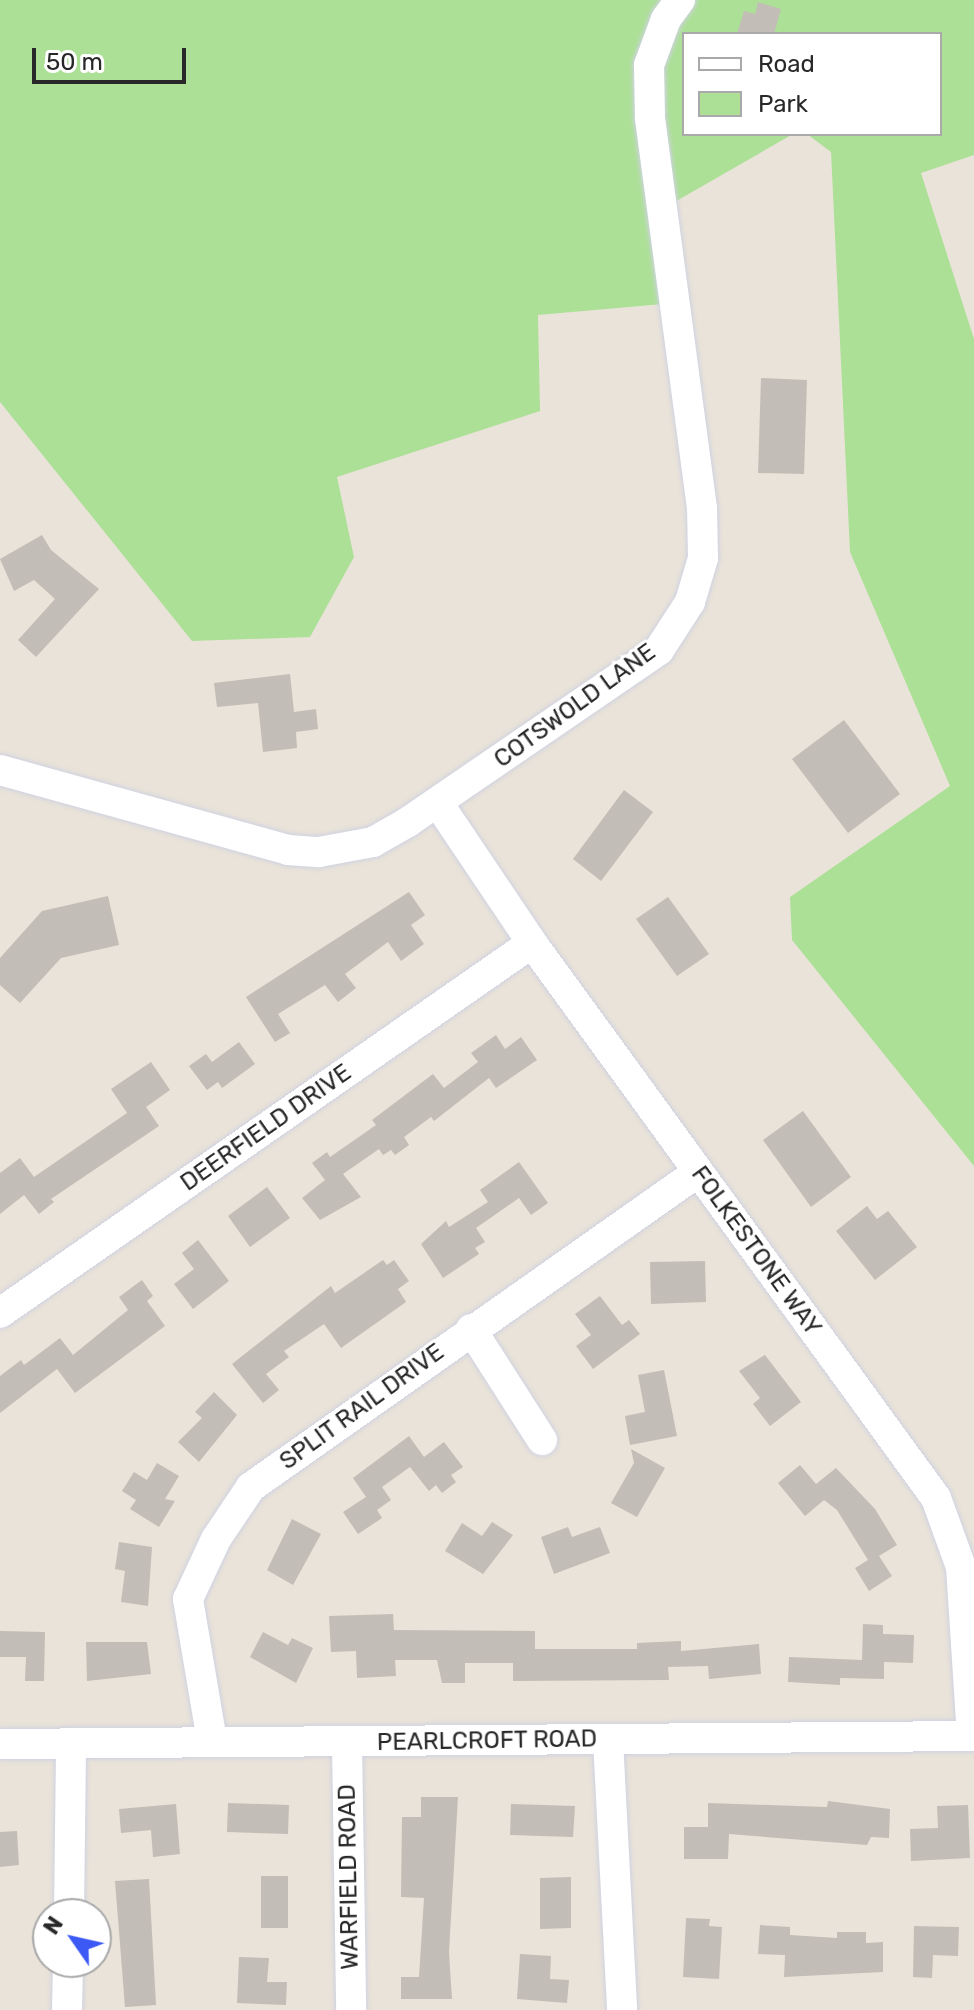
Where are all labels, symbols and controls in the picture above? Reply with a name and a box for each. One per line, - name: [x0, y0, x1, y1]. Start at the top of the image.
- scale bar: [36, 32, 190, 82]
- legend: [682, 32, 942, 136]
- text: 50 m: [46, 48, 103, 76]
- text: Road: [758, 50, 815, 78]
- text: Park: [758, 90, 808, 118]
- street label: COTSWOLD LANE: [489, 638, 661, 774]
- street label: DEERFIELD DRIVE: [175, 1058, 357, 1198]
- street label: FOLKESTONE WAY: [685, 1161, 827, 1341]
- street label: SPLIT RAIL DRIVE: [274, 1337, 450, 1477]
- street label: PEARLCROFT ROAD: [376, 1725, 598, 1757]
- street label: WARFIELD ROAD: [333, 1784, 365, 1970]
- north arrow: [32, 1898, 112, 1978]
- text: N: [38, 1911, 69, 1940]

